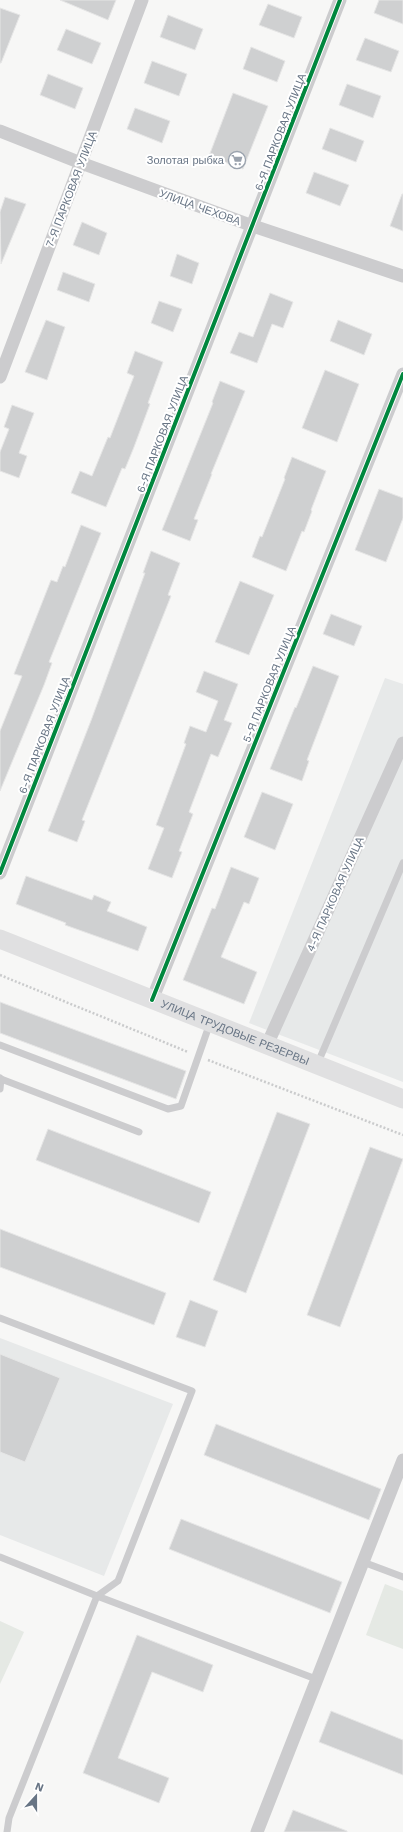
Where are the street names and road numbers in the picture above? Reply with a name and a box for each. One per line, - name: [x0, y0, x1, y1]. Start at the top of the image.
- street label: 6-Я ПАРКОВАЯ УЛИЦА: [252, 71, 309, 193]
- street label: 7-Я ПАРКОВАЯ УЛИЦА: [43, 129, 100, 249]
- street label: УЛИЦА ЧЕХОВА: [157, 187, 243, 228]
- street label: 6-Я ПАРКОВАЯ УЛИЦА: [134, 373, 191, 495]
- street label: 5-Я ПАРКОВАЯ УЛИЦА: [240, 623, 299, 744]
- street label: 6-Я ПАРКОВАЯ УЛИЦА: [16, 674, 73, 796]
- street label: 4-Я ПАРКОВАЯ УЛИЦА: [304, 834, 367, 954]
- street label: УЛИЦА ТРУДОВЫЕ РЕЗЕРВЫ: [159, 998, 311, 1068]

